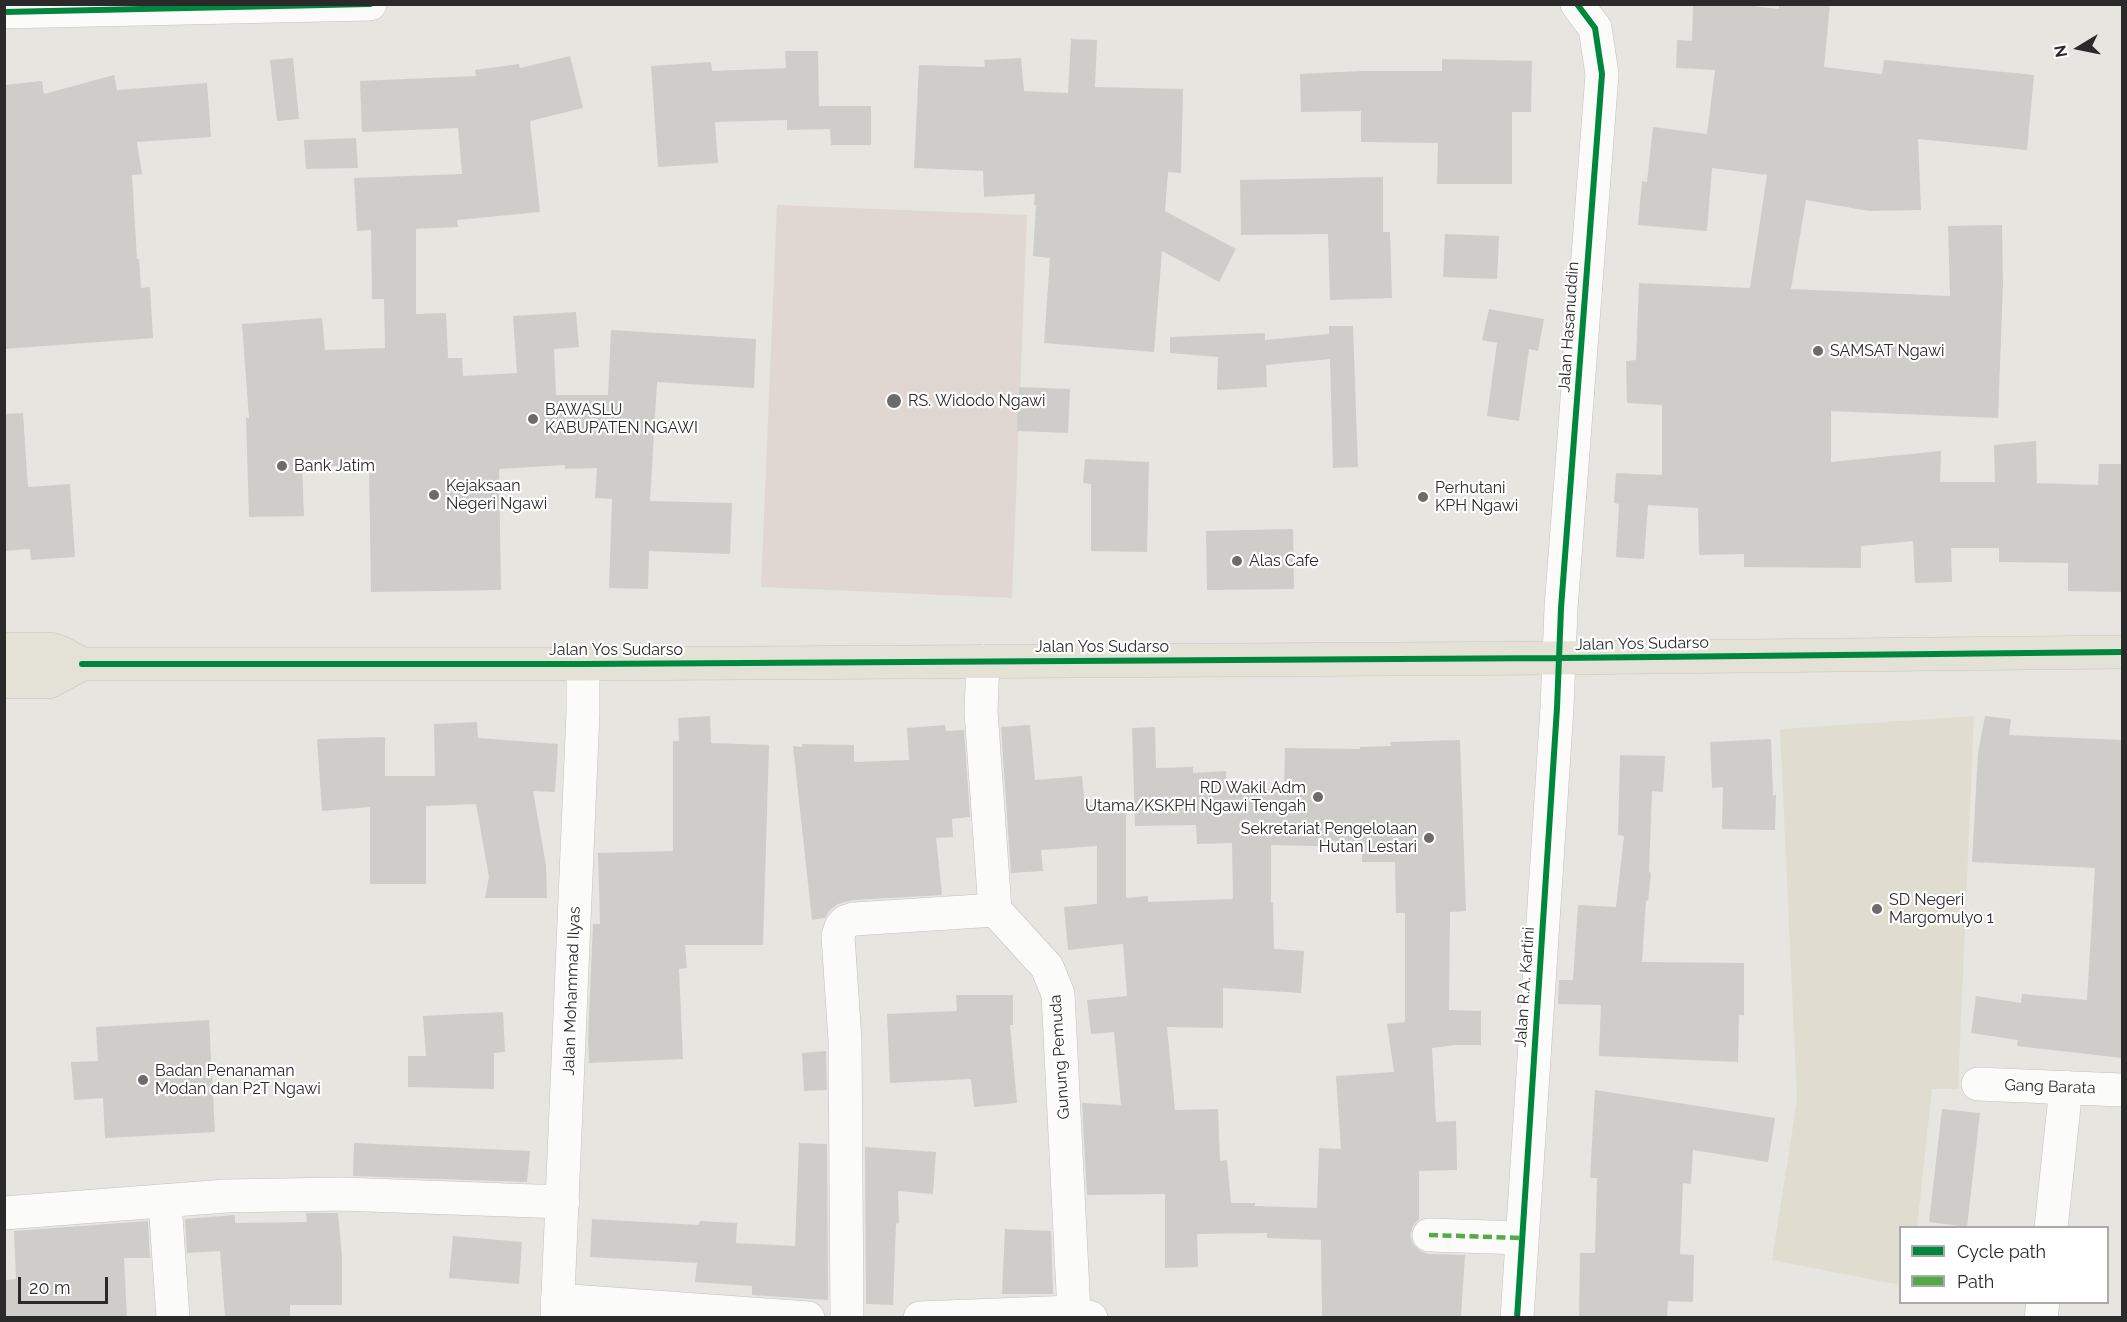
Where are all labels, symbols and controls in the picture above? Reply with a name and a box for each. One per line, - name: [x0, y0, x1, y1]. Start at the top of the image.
- north arrow: [2049, 18, 2109, 78]
- text: N: [2050, 44, 2071, 59]
- street label: Jalan Hasanuddin: [1555, 261, 1583, 393]
- place label: SAMSAT Ngawi: [1830, 341, 1944, 361]
- marker: SAMSAT Ngawi: [1811, 344, 1825, 358]
- place label: RS. Widodo Ngawi: [908, 391, 1046, 411]
- marker: RS. Widodo Ngawi: [885, 392, 903, 410]
- place label: BAWASLU KABUPATEN NGAWI: [545, 400, 698, 438]
- marker: BAWASLU KABUPATEN NGAWI: [526, 412, 540, 426]
- place label: Bank Jatim: [294, 456, 375, 476]
- marker: Bank Jatim: [275, 459, 289, 473]
- place label: Kejaksaan Negeri Ngawi: [446, 476, 547, 514]
- place label: Perhutani KPH Ngawi: [1435, 478, 1518, 516]
- marker: Kejaksaan Negeri Ngawi: [427, 488, 441, 502]
- marker: Perhutani KPH Ngawi: [1416, 490, 1430, 504]
- place label: Alas Cafe: [1249, 551, 1319, 571]
- marker: Alas Cafe: [1230, 554, 1244, 568]
- street label: Jalan Yos Sudarso: [1575, 633, 1709, 655]
- street label: Jalan Yos Sudarso: [1035, 637, 1169, 657]
- street label: Jalan Yos Sudarso: [549, 640, 683, 660]
- place label: RD Wakil Adm Utama/KSKPH Ngawi Tengah: [1085, 778, 1306, 816]
- marker: RD Wakil Adm Utama/KSKPH Ngawi Tengah: [1311, 790, 1325, 804]
- place label: Sekretariat Pengelolaan Hutan Lestari: [1241, 819, 1417, 857]
- marker: Sekretariat Pengelolaan Hutan Lestari: [1422, 831, 1436, 845]
- place label: SD Negeri Margomulyo 1: [1889, 890, 1994, 928]
- marker: SD Negeri Margomulyo 1: [1870, 902, 1884, 916]
- street label: Jalan Mohammad Ilyas: [559, 906, 585, 1076]
- street label: Jalan R.A. Kartini: [1511, 926, 1539, 1048]
- street label: Gunung Pemuda: [1046, 994, 1074, 1120]
- place label: Badan Penanaman Modan dan P2T Ngawi: [155, 1061, 321, 1099]
- marker: Badan Penanaman Modan dan P2T Ngawi: [136, 1073, 150, 1087]
- street label: Gang Barata: [2004, 1076, 2096, 1098]
- legend: [1899, 1226, 2109, 1304]
- text: Cycle path: [1957, 1241, 2046, 1262]
- scale bar: [21, 1265, 111, 1303]
- text: Path: [1957, 1271, 1994, 1292]
- text: 20 m: [29, 1277, 71, 1298]

